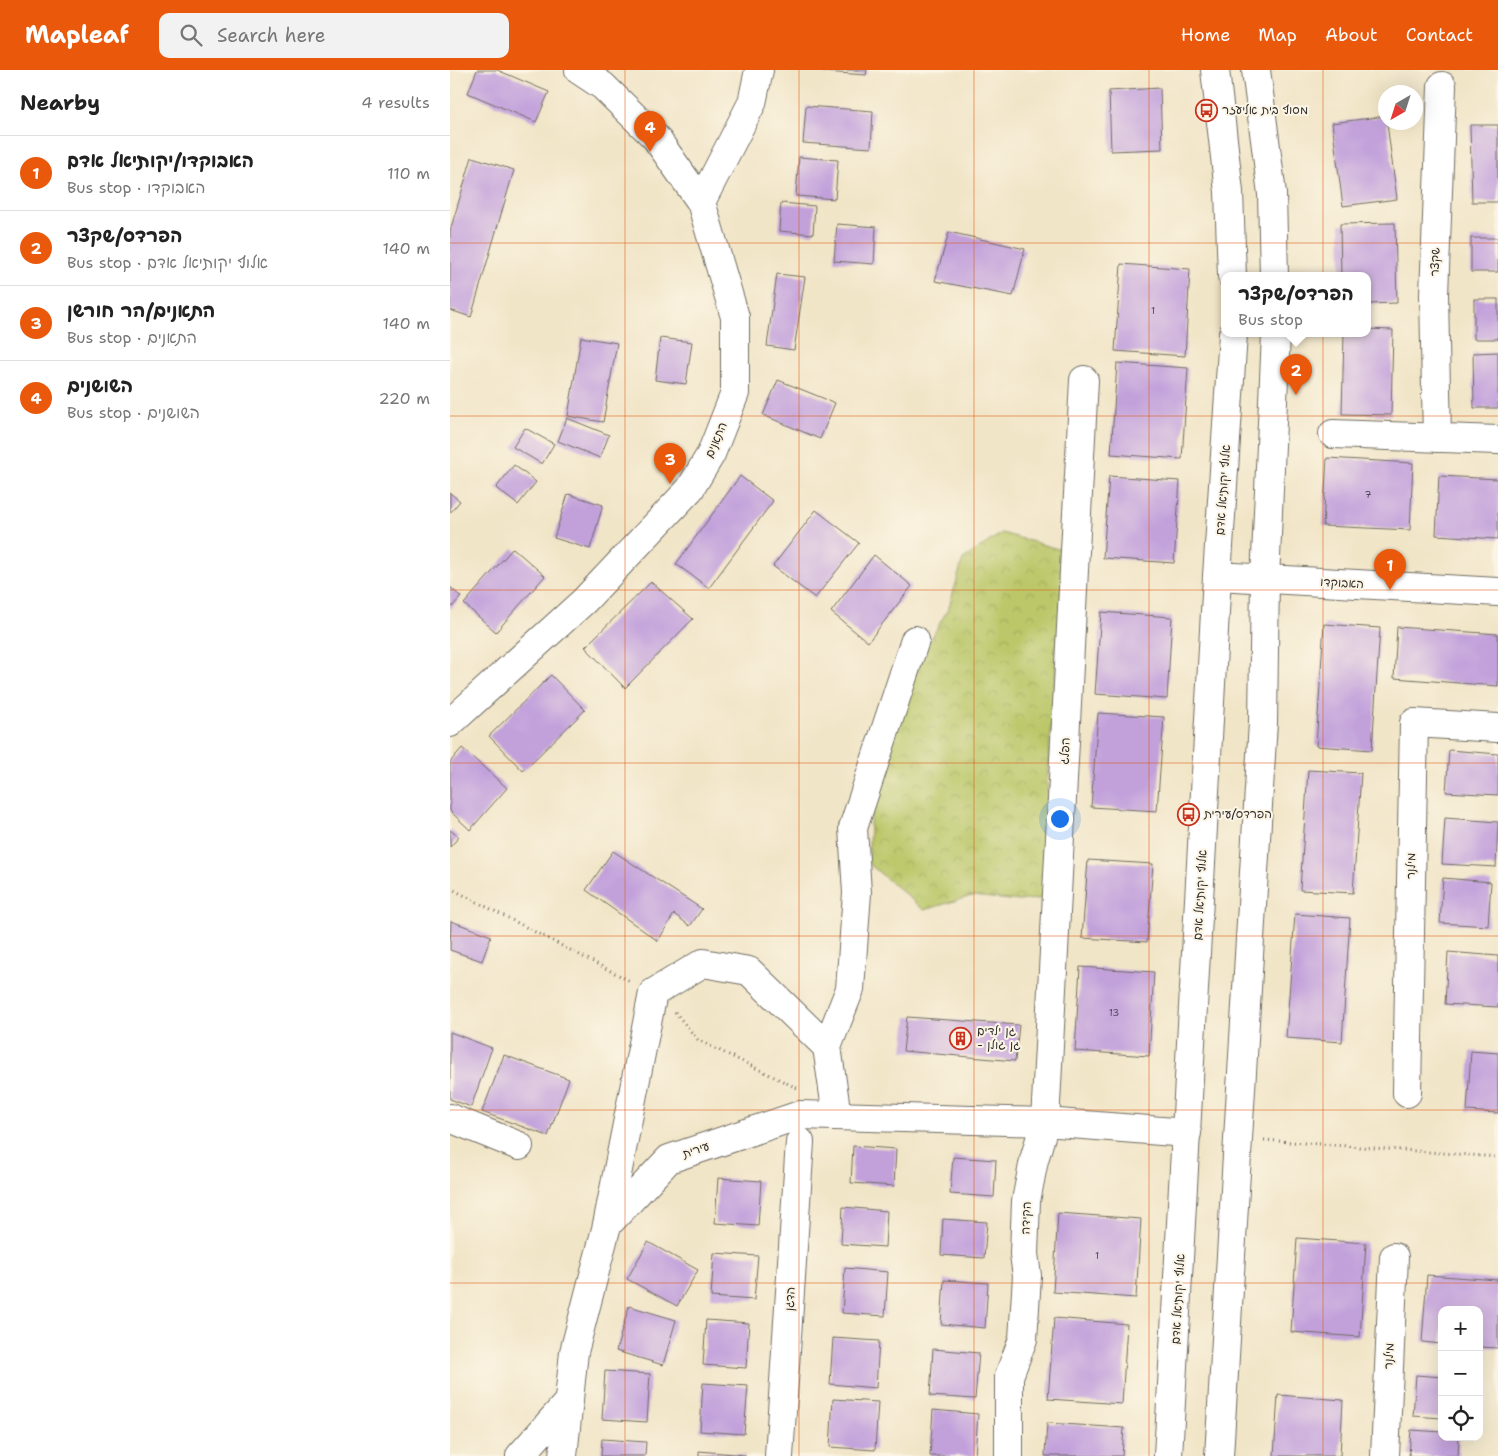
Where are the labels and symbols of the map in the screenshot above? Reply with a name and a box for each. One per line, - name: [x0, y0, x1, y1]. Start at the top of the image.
- north arrow: [1378, 85, 1423, 130]
- bus stop icon: מסוף בית אליעזר: [1194, 98, 1218, 122]
- place label: מסוף בית אליעזר: [1222, 102, 1308, 118]
- pin: 4: [634, 111, 666, 152]
- street label: שקצר: [1427, 247, 1444, 277]
- house number: 1: [1151, 304, 1155, 317]
- pin: 2: [1280, 354, 1312, 395]
- street label: התאנים: [701, 420, 731, 460]
- pin: 3: [654, 443, 686, 484]
- street label: אלוף יקותיאל אדם: [1212, 444, 1234, 536]
- house number: 7: [1365, 488, 1372, 501]
- pin: 1: [1374, 549, 1406, 590]
- street label: האבוקדו: [1320, 574, 1364, 592]
- street label: הפלג: [1056, 737, 1074, 765]
- bus stop icon: הפרדס/עירית: [1176, 802, 1200, 826]
- your location: [1047, 806, 1073, 832]
- place label: הפרדס/עירית: [1203, 806, 1272, 822]
- street label: אלוף יקותיאל אדם: [1190, 849, 1210, 941]
- street label: מילנר: [1403, 853, 1419, 879]
- house number: 13: [1109, 1006, 1119, 1019]
- place label: גן ילדים - גן גולן: [977, 1023, 1021, 1053]
- building icon: גן ילדים - גן גולן: [949, 1026, 973, 1050]
- street label: עירית: [679, 1138, 712, 1162]
- street label: הקידה: [1017, 1201, 1035, 1235]
- house number: 1: [1095, 1249, 1099, 1262]
- street label: אלוף יקותיאל אדם: [1168, 1253, 1188, 1345]
- street label: הדגן: [781, 1286, 799, 1312]
- street label: מילנר: [1380, 1342, 1398, 1370]

